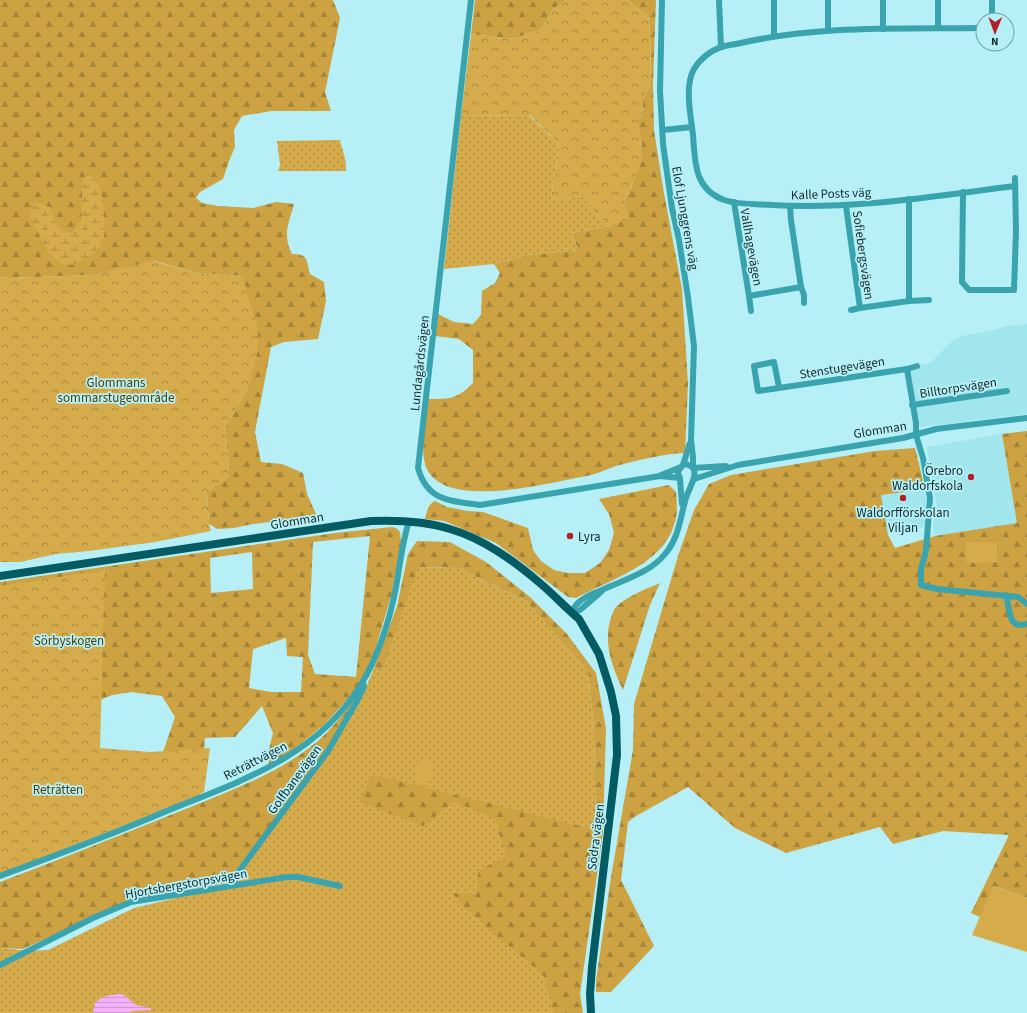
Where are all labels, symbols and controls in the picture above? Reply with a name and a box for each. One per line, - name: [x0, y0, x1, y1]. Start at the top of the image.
- north arrow: [975, 12, 1015, 52]
- text: N: [991, 34, 999, 49]
- street label: Elof Ljunggrens väg: [667, 165, 703, 272]
- street label: Kalle Posts väg: [791, 184, 872, 204]
- street label: Vallhagevägen: [735, 207, 767, 287]
- street label: Sofiebergsvägen: [848, 209, 878, 301]
- street label: Lundagårdsvägen: [406, 314, 434, 412]
- street label: Stenstugevägen: [798, 352, 886, 384]
- street label: Billtorpsvägen: [918, 373, 998, 403]
- park label: Glommans sommarstugeområde: [58, 374, 174, 407]
- street label: Glomman: [852, 417, 908, 443]
- place label: Örebro Waldorfskola: [892, 462, 963, 495]
- marker: Örebro Waldorfskola: [966, 472, 976, 482]
- marker: Waldorfförskolan Viljan: [898, 493, 908, 503]
- place label: Waldorfförskolan Viljan: [856, 504, 950, 537]
- street label: Glomman: [269, 508, 325, 534]
- place label: Lyra: [578, 528, 601, 546]
- marker: Lyra: [565, 531, 575, 541]
- park label: Sörbyskogen: [34, 632, 104, 650]
- street label: Reträttvägen: [220, 737, 290, 785]
- street label: Golfbanevägen: [264, 741, 326, 818]
- park label: Reträtten: [33, 781, 83, 799]
- street label: Södra vägen: [583, 803, 609, 871]
- street label: Hjortsbergstorpsvägen: [124, 864, 249, 904]

